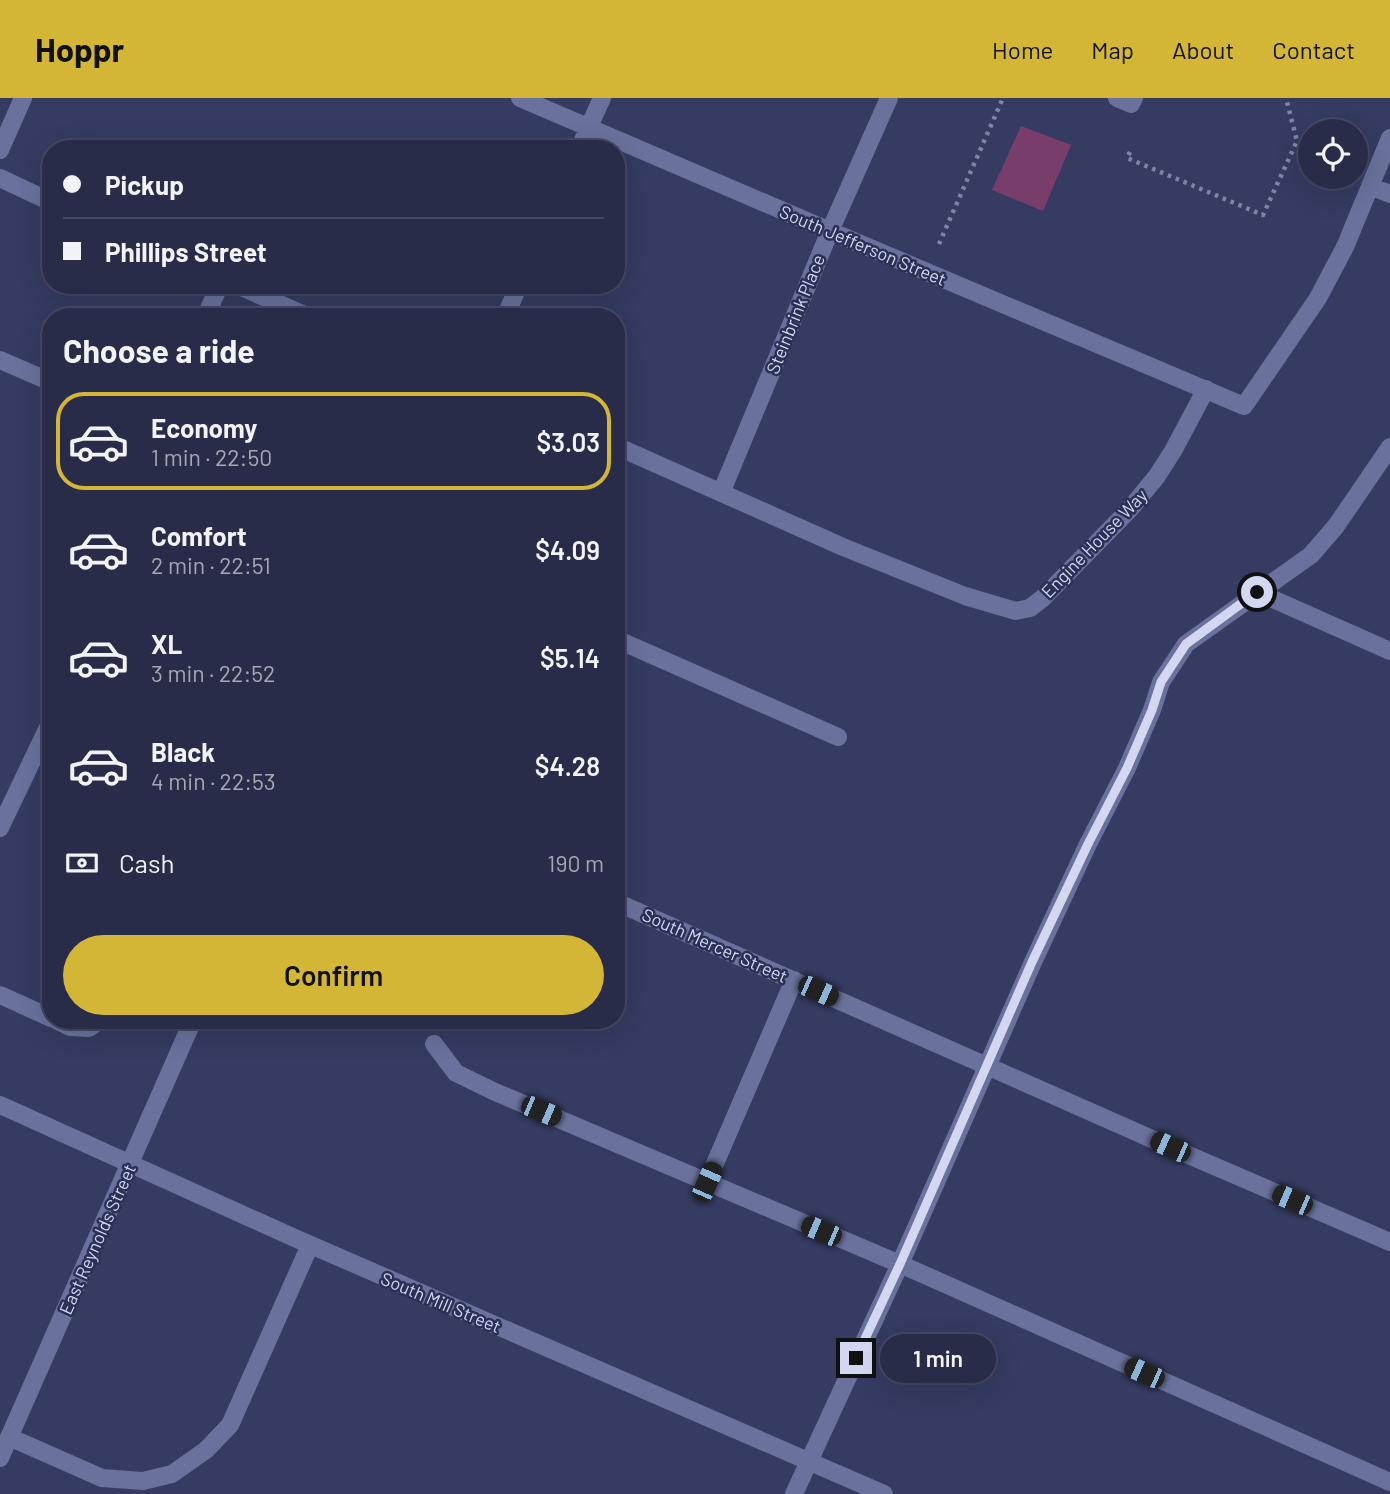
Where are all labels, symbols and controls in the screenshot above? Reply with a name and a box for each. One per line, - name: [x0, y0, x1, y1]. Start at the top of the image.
- text: Hoppr: [35, 29, 124, 69]
- text: Home: [992, 35, 1053, 64]
- text: Map: [1091, 35, 1134, 64]
- text: About: [1172, 35, 1234, 64]
- text: Contact: [1272, 35, 1355, 64]
- map controls: [1298, 119, 1368, 189]
- button: locate: [1298, 119, 1368, 189]
- text: Pickup: [105, 169, 184, 200]
- street label: South Jefferson Street: [776, 200, 950, 290]
- text: Phillips Street: [105, 236, 267, 267]
- street label: Steinbrink Place: [761, 251, 829, 377]
- text: Choose a ride: [63, 331, 255, 369]
- icon: car: [67, 410, 130, 473]
- text: Economy: [151, 412, 257, 443]
- text: $3.03: [537, 426, 600, 457]
- text: 1 min · 22:50: [151, 443, 272, 471]
- street label: Engine House Way: [1036, 484, 1152, 602]
- icon: car: [67, 518, 130, 581]
- text: Comfort: [151, 520, 247, 551]
- text: $4.09: [535, 534, 600, 565]
- text: 2 min · 22:51: [151, 551, 271, 579]
- route start: [1241, 576, 1273, 608]
- icon: car: [67, 626, 130, 689]
- text: XL: [151, 628, 182, 659]
- text: $5.14: [540, 642, 600, 673]
- text: 3 min · 22:52: [151, 659, 275, 687]
- icon: car: [67, 734, 130, 797]
- text: Black: [151, 736, 215, 767]
- text: $4.28: [535, 750, 600, 781]
- text: 4 min · 22:53: [151, 767, 276, 795]
- icon: cash: [63, 844, 101, 882]
- text: Cash: [119, 847, 174, 878]
- text: 190 m: [547, 849, 604, 877]
- street label: South Mercer Street: [639, 903, 791, 987]
- button: Confirm: [63, 935, 604, 1015]
- car: [795, 973, 842, 1009]
- car: [518, 1093, 565, 1129]
- car: [1147, 1129, 1194, 1165]
- car: [689, 1159, 726, 1205]
- street label: East Reynolds Street: [54, 1160, 140, 1318]
- car: [1269, 1182, 1316, 1218]
- car: [798, 1213, 845, 1249]
- street label: South Mill Street: [378, 1267, 504, 1337]
- callout: 1 min: [880, 1334, 996, 1382]
- route end: [840, 1342, 872, 1374]
- text: 1 min: [913, 1344, 963, 1372]
- car: [1121, 1355, 1168, 1391]

